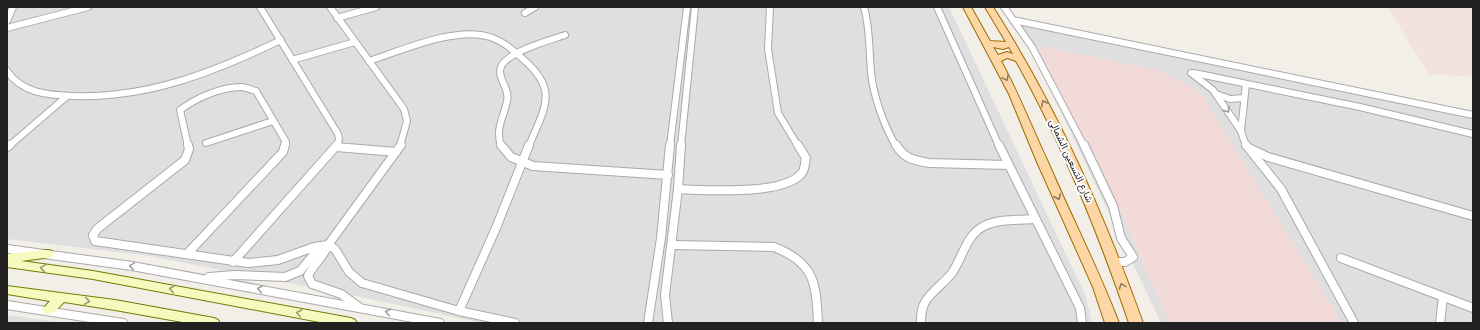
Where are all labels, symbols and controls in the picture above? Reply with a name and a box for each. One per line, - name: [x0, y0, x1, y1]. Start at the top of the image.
- one-way arrow: [1001, 74, 1009, 81]
- one-way arrow: [1041, 99, 1049, 107]
- one-way arrow: [1222, 106, 1229, 113]
- street label: شارع التسعين الشمالى: [1045, 117, 1097, 205]
- one-way arrow: [1053, 192, 1061, 200]
- one-way arrow: [129, 262, 135, 271]
- one-way arrow: [40, 264, 46, 273]
- one-way arrow: [1118, 283, 1127, 290]
- one-way arrow: [257, 285, 263, 294]
- one-way arrow: [168, 286, 175, 294]
- one-way arrow: [84, 297, 90, 306]
- one-way arrow: [296, 309, 303, 318]
- one-way arrow: [385, 309, 391, 317]

